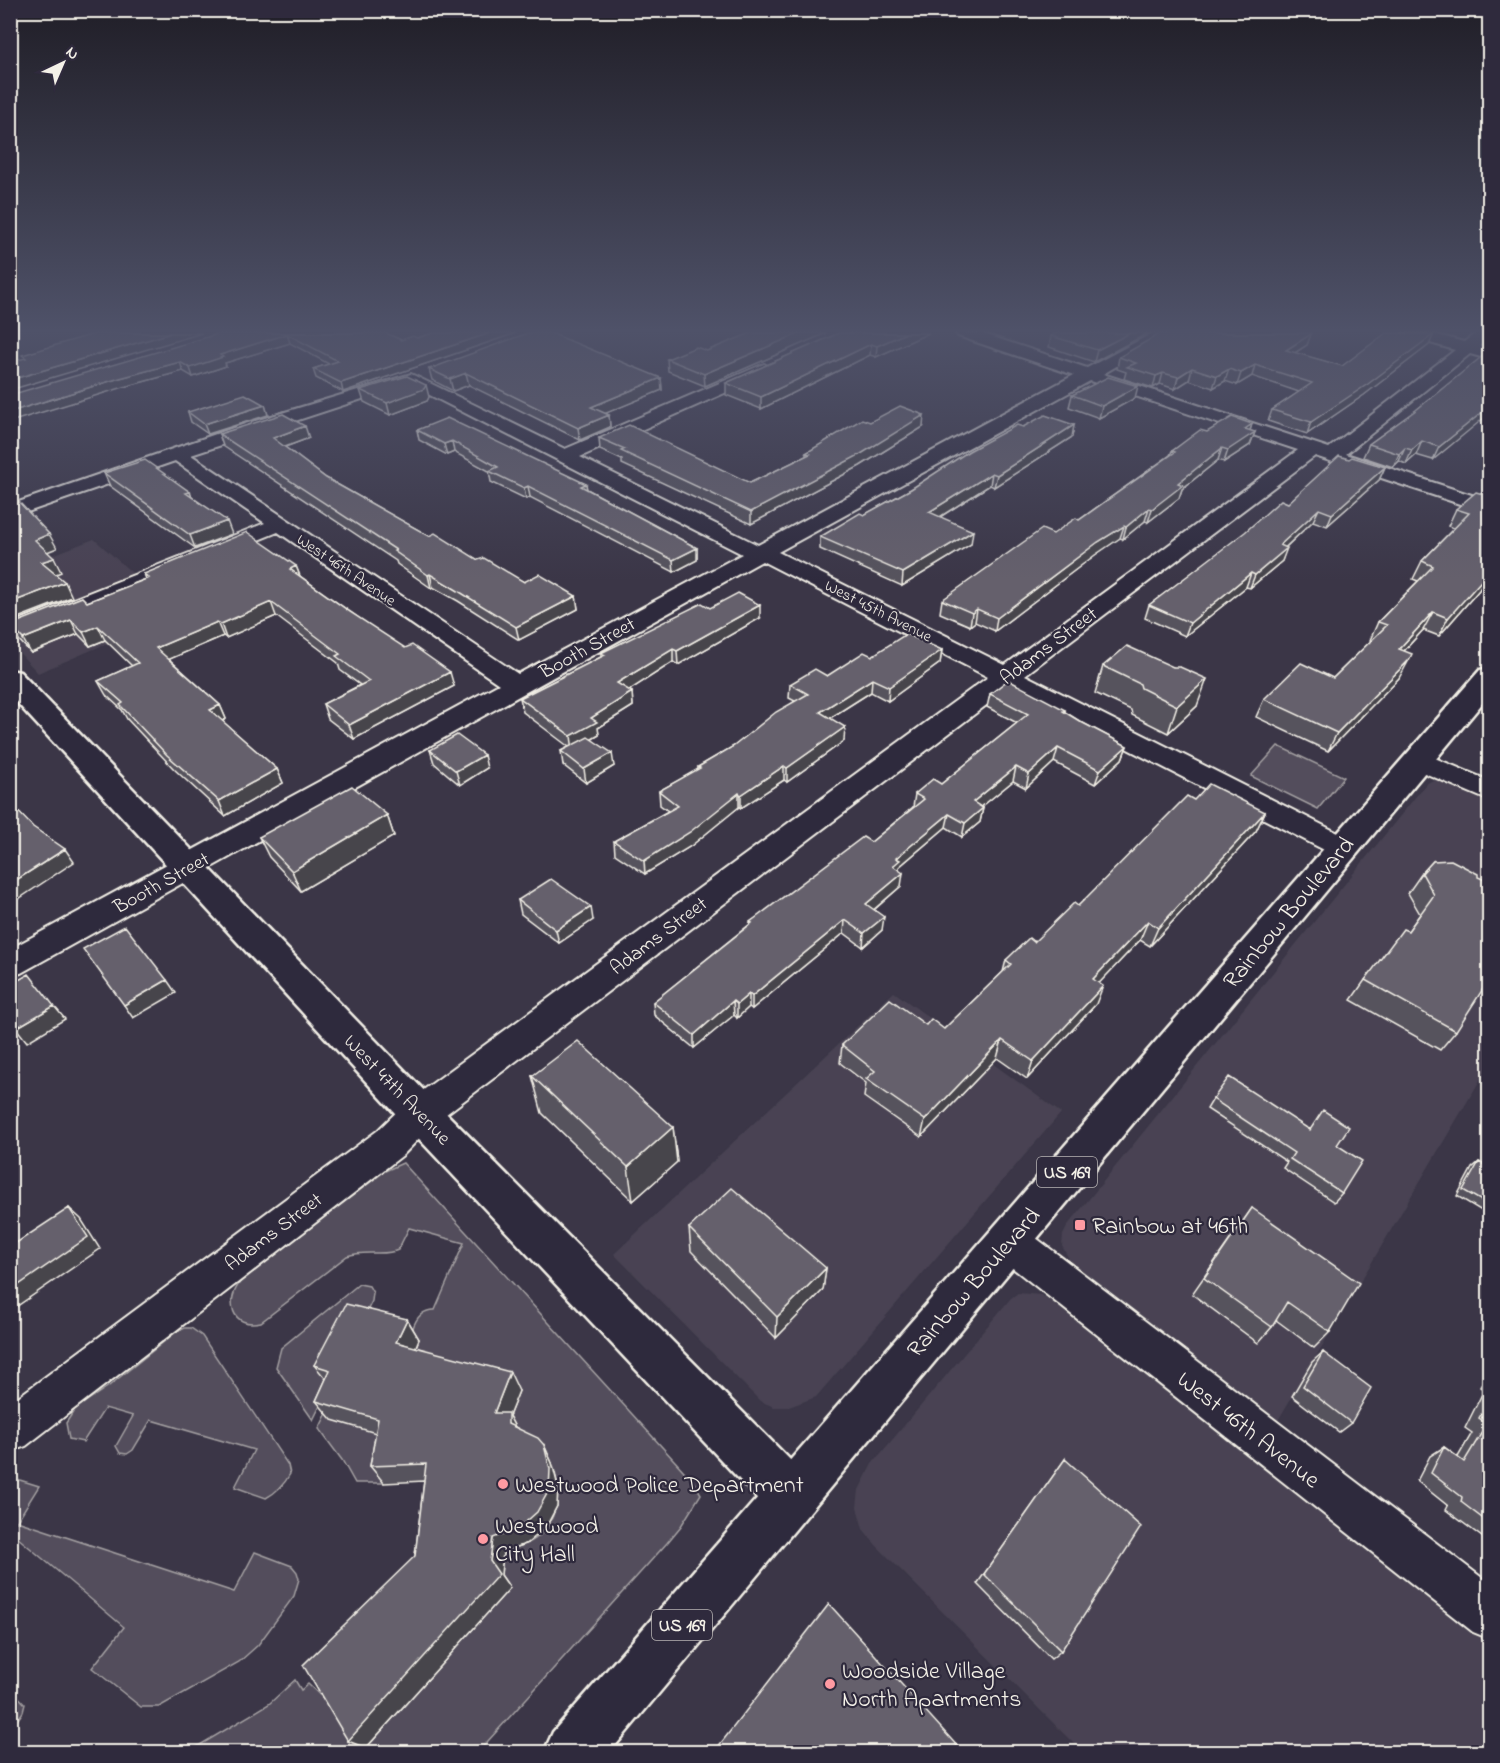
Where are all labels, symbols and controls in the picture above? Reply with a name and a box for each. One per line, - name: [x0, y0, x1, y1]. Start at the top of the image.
- north arrow: [33, 33, 93, 93]
- text: N: [60, 41, 84, 66]
- street label: West 46th Avenue: [291, 528, 401, 613]
- street label: West 45th Avenue: [820, 574, 937, 650]
- street label: Adams Street: [995, 601, 1105, 693]
- street label: Booth Street: [534, 611, 642, 688]
- street label: Rainbow Boulevard: [1216, 829, 1365, 997]
- street label: Booth Street: [108, 846, 216, 923]
- street label: Adams Street: [605, 891, 715, 983]
- street label: West 47th Avenue: [336, 1029, 457, 1153]
- road number: US 169: [1037, 1157, 1097, 1187]
- street label: Adams Street: [220, 1187, 330, 1279]
- street label: Rainbow Boulevard: [900, 1200, 1051, 1367]
- place label: Rainbow at 46th: [1092, 1210, 1248, 1245]
- marker: Rainbow at 46th: [1073, 1218, 1087, 1232]
- street label: West 46th Avenue: [1168, 1364, 1327, 1498]
- place label: Westwood Police Department: [515, 1469, 804, 1504]
- marker: Westwood Police Department: [496, 1477, 510, 1491]
- place label: Westwood City Hall: [495, 1510, 599, 1574]
- marker: Westwood City Hall: [476, 1532, 490, 1546]
- road number: US 169: [652, 1610, 712, 1640]
- place label: Woodside Village North Apartments: [842, 1655, 1021, 1718]
- marker: Woodside Village North Apartments: [823, 1677, 837, 1691]

